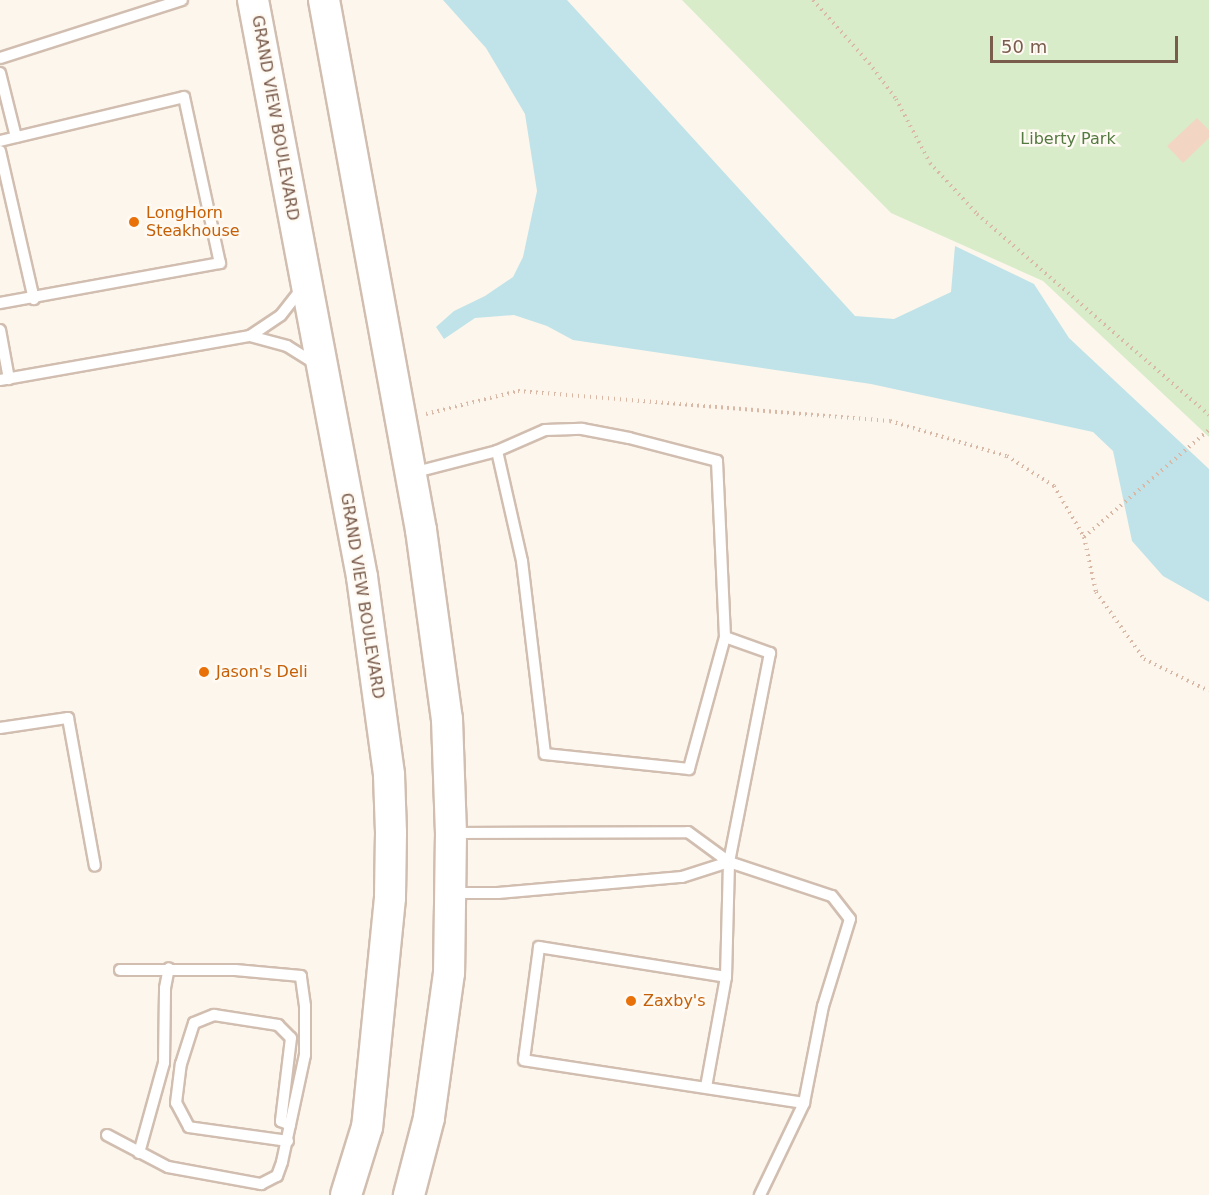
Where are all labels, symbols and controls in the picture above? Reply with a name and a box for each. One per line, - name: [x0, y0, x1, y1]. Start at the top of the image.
- street label: GRAND VIEW BOULEVARD: [247, 14, 303, 222]
- scale bar: [993, 24, 1180, 62]
- text: 50 m: [1001, 36, 1047, 57]
- park label: Liberty Park: [1020, 129, 1116, 149]
- place label: LongHorn Steakhouse: [146, 203, 240, 241]
- marker: LongHorn Steakhouse: [127, 215, 141, 229]
- street label: GRAND VIEW BOULEVARD: [336, 492, 388, 700]
- place label: Jason's Deli: [216, 662, 308, 682]
- marker: Jason's Deli: [197, 665, 211, 679]
- place label: Zaxby's: [643, 991, 706, 1011]
- marker: Zaxby's: [624, 994, 638, 1008]

